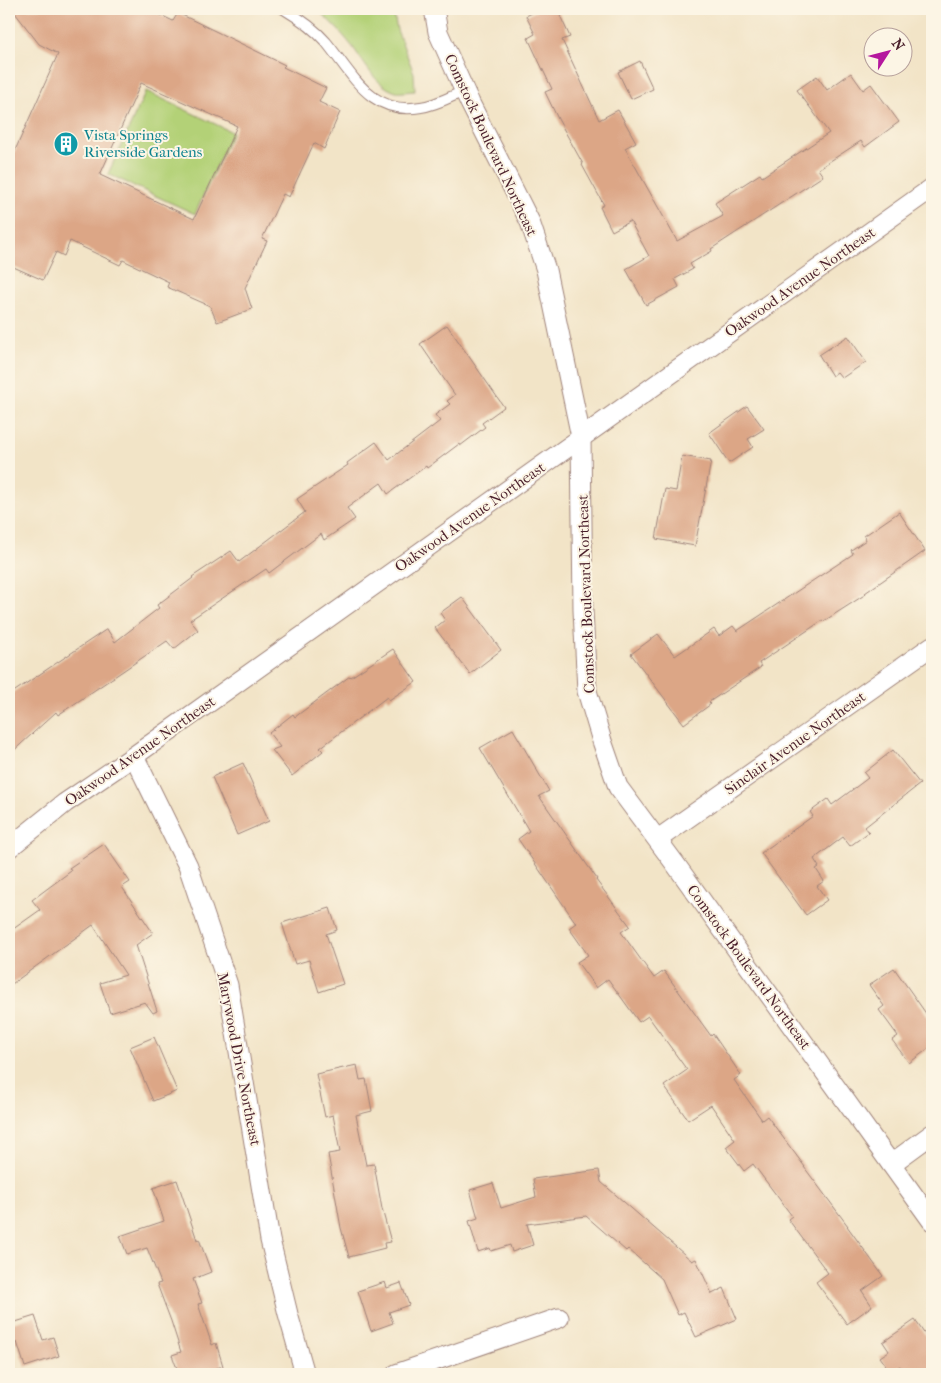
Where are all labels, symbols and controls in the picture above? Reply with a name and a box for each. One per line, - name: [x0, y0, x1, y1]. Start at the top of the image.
- north arrow: [864, 28, 914, 78]
- text: N: [888, 35, 908, 54]
- street label: Comstock Boulevard Northeast: [441, 51, 541, 240]
- place label: Vista Springs Riverside Gardens: [83, 126, 203, 161]
- building icon: Vista Springs Riverside Gardens: [53, 131, 79, 157]
- street label: Oakwood Avenue Northeast: [721, 223, 879, 341]
- street label: Oakwood Avenue Northeast: [391, 458, 549, 576]
- street label: Comstock Boulevard Northeast: [574, 494, 598, 694]
- street label: Sinclair Avenue Northeast: [721, 687, 870, 799]
- street label: Oakwood Avenue Northeast: [61, 692, 219, 810]
- street label: Comstock Boulevard Northeast: [683, 881, 815, 1053]
- street label: Marywood Drive Northeast: [213, 971, 265, 1148]

